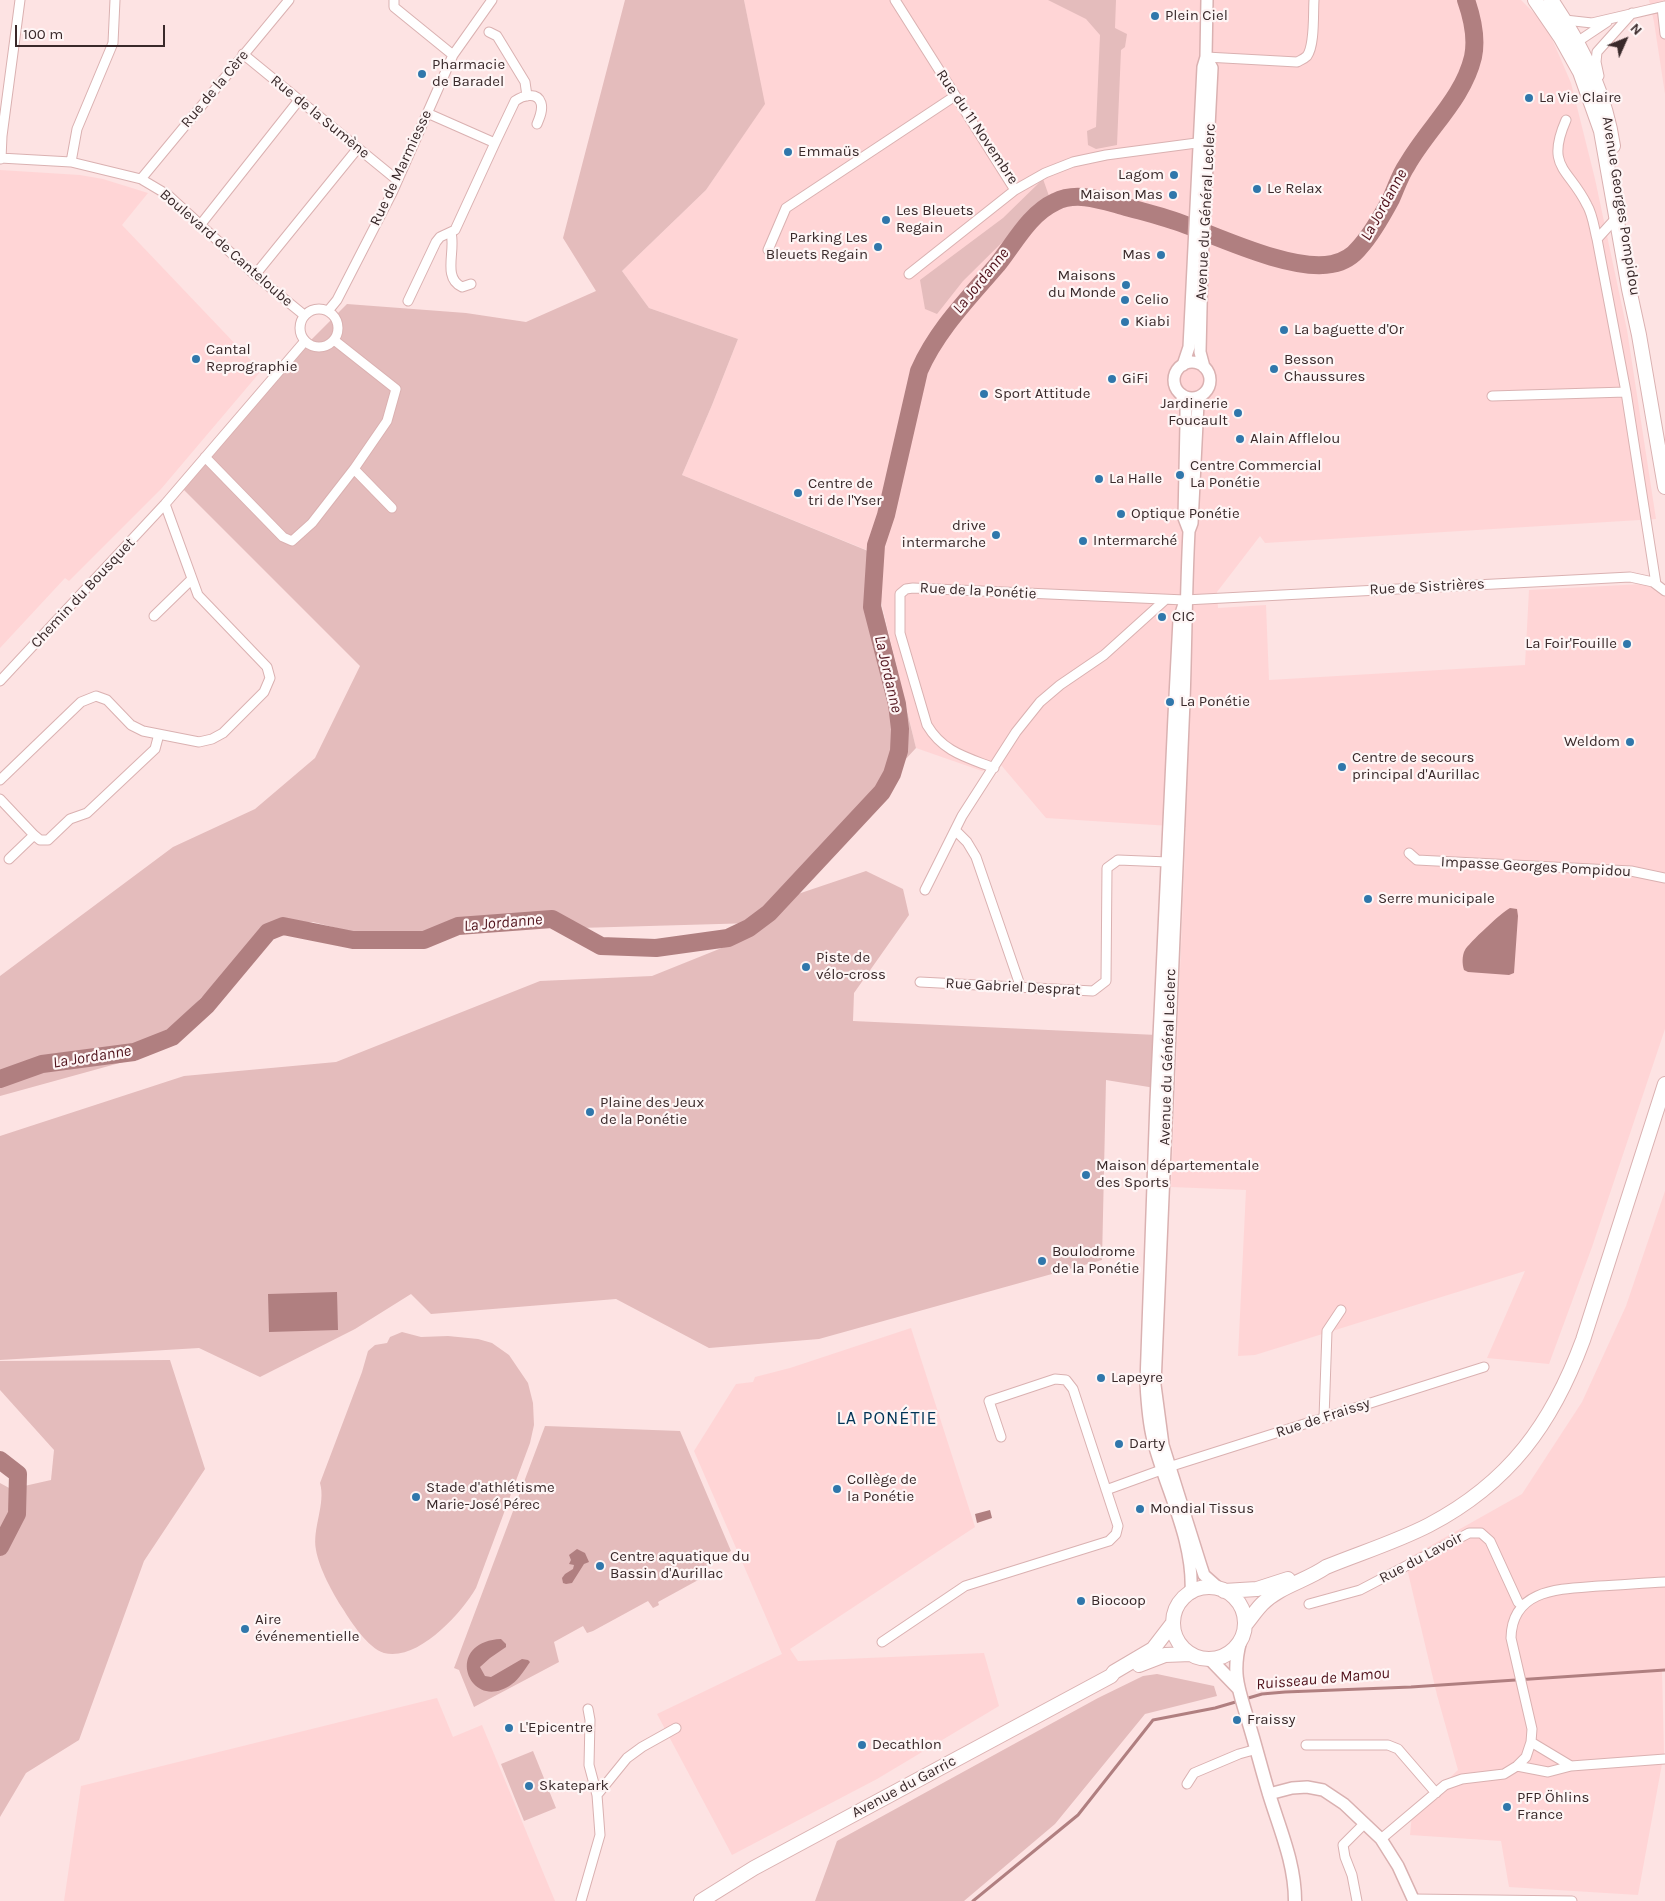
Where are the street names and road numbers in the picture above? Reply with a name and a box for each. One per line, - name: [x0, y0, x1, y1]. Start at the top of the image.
- street label: Rue de la Cère: [177, 47, 253, 131]
- street label: Rue du 11 Novembre: [932, 66, 1022, 188]
- street label: Rue de la Sumène: [267, 72, 373, 162]
- street label: Rue de Marmiesse: [366, 107, 436, 229]
- street label: Avenue Georges Pompidou: [1598, 115, 1644, 297]
- street label: Avenue du Général Leclerc: [1192, 123, 1220, 301]
- street label: Boulevard de Canteloube: [156, 185, 296, 311]
- street label: Chemin du Bousquet: [27, 534, 139, 652]
- street label: Rue de Sistrières: [1369, 575, 1485, 599]
- street label: Rue de la Ponétie: [919, 579, 1037, 603]
- street label: Impasse Georges Pompidou: [1440, 853, 1632, 881]
- street label: Avenue du Général Leclerc: [1156, 968, 1180, 1146]
- street label: Rue Gabriel Desprat: [945, 974, 1081, 1000]
- street label: Rue de Fraissy: [1274, 1394, 1372, 1442]
- street label: Rue du Lavoir: [1376, 1528, 1466, 1588]
- street label: Avenue du Garric: [849, 1752, 959, 1822]

